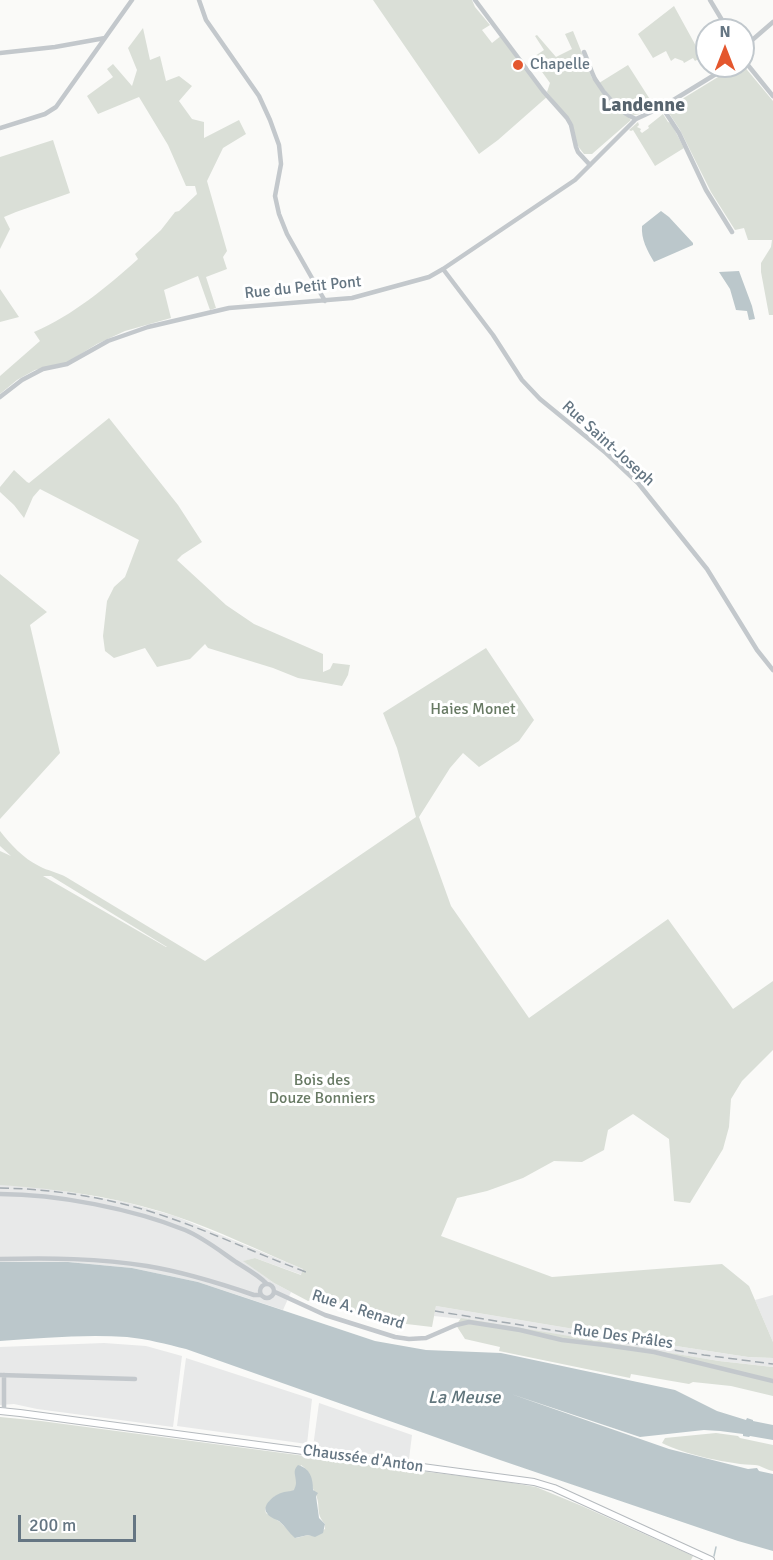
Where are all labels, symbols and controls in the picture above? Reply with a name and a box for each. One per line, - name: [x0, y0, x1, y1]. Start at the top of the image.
- north arrow: [695, 18, 755, 78]
- text: N: [719, 22, 731, 42]
- place label: Chapelle: [530, 55, 590, 75]
- marker: Chapelle: [511, 58, 525, 72]
- district label: Landenne: [601, 94, 685, 118]
- street label: Rue du Petit Pont: [244, 272, 362, 304]
- street label: Rue Saint-Joseph: [558, 397, 658, 491]
- park label: Haies Monet: [430, 700, 516, 720]
- park label: Bois des Douze Bonniers: [269, 1071, 375, 1109]
- street label: Rue A. Renard: [309, 1286, 407, 1334]
- street label: Rue Des Prâles: [572, 1320, 674, 1354]
- water label: La Meuse: [428, 1387, 500, 1409]
- street label: Chaussée d'Anton: [301, 1441, 425, 1477]
- scale bar: [21, 1503, 140, 1541]
- text: 200 m: [29, 1514, 76, 1536]

